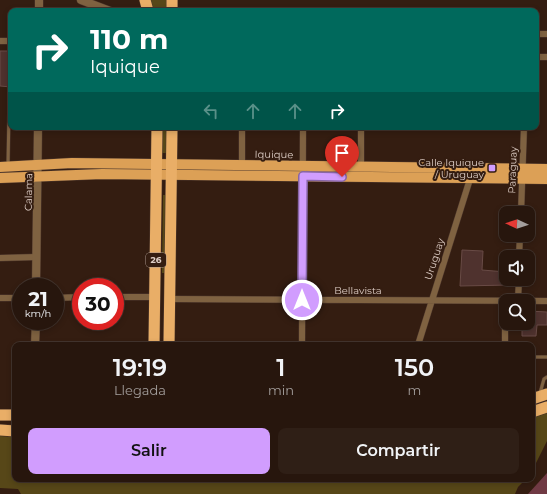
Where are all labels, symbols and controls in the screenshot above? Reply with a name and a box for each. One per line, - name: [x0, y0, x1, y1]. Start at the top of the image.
- text: 110 m: [90, 22, 168, 56]
- icon: right: [24, 24, 76, 76]
- text: Iquique: [90, 56, 160, 78]
- icon: left: [200, 100, 222, 122]
- icon: ahead: [242, 100, 264, 122]
- icon: ahead: [284, 100, 306, 122]
- icon: right: [326, 100, 348, 122]
- pin: [325, 136, 359, 177]
- icon: arrive: [331, 142, 353, 164]
- street label: Paraguay: [505, 146, 520, 194]
- street label: Iquique: [255, 148, 293, 161]
- place label: Calle Iquique / Uruguay: [418, 156, 485, 181]
- marker: Calle Iquique / Uruguay: [487, 163, 497, 173]
- street label: Calama: [22, 173, 35, 211]
- north arrow: [499, 206, 535, 242]
- map controls: [499, 206, 535, 330]
- street label: Uruguay: [422, 236, 448, 282]
- button: sound: [499, 250, 535, 286]
- road number: 26: [146, 253, 166, 267]
- speed limit sign: 30: [72, 278, 124, 330]
- position arrow: [281, 279, 323, 321]
- street label: Bellavista: [334, 284, 382, 297]
- text: 21: [28, 287, 48, 311]
- button: search: [499, 294, 535, 330]
- text: km/h: [25, 307, 51, 320]
- text: 19:19: [113, 353, 167, 382]
- text: 1: [276, 353, 286, 382]
- text: 150: [395, 353, 434, 382]
- text: Llegada: [114, 382, 166, 398]
- text: min: [268, 382, 294, 398]
- text: m: [408, 382, 421, 398]
- button: Salir: [28, 428, 270, 474]
- button: Compartir: [278, 428, 519, 474]

